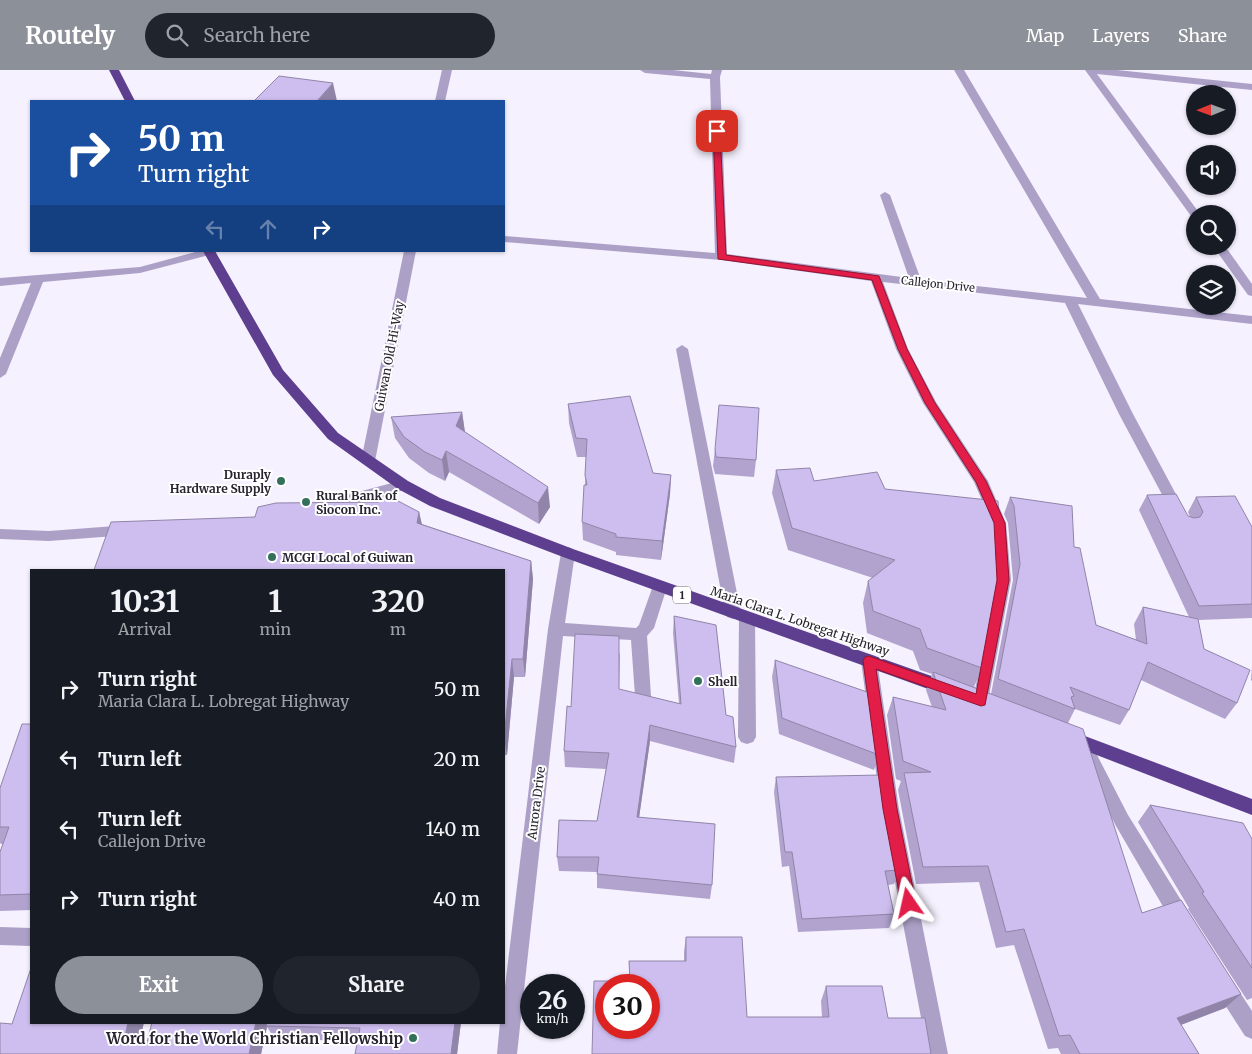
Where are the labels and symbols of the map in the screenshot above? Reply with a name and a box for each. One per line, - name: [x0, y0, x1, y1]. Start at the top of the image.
- north arrow: [1186, 85, 1236, 135]
- pin: [696, 110, 738, 152]
- street label: Callejon Drive: [900, 273, 976, 295]
- street label: Guiwan Old Hi-Way: [371, 299, 407, 413]
- place label: Duraply Hardware Supply: [170, 467, 272, 496]
- marker: Duraply Hardware Supply: [275, 475, 287, 487]
- place label: Rural Bank of Siocon Inc.: [316, 488, 398, 517]
- marker: Rural Bank of Siocon Inc.: [300, 496, 312, 508]
- place label: MCGI Local of Guiwan: [282, 550, 413, 565]
- marker: MCGI Local of Guiwan: [266, 551, 278, 563]
- street label: Maria Clara L. Lobregat Highway: [708, 583, 892, 659]
- road number: 1: [673, 586, 691, 604]
- place label: Shell: [708, 674, 738, 689]
- marker: Shell: [692, 675, 704, 687]
- street label: Aurora Drive: [524, 766, 548, 841]
- position arrow: [882, 876, 934, 928]
- speed limit sign: 30: [595, 974, 660, 1039]
- place label: Word for the World Christian Fellowship: [105, 1029, 403, 1048]
- marker: Word for the World Christian Fellowship: [407, 1032, 419, 1044]

